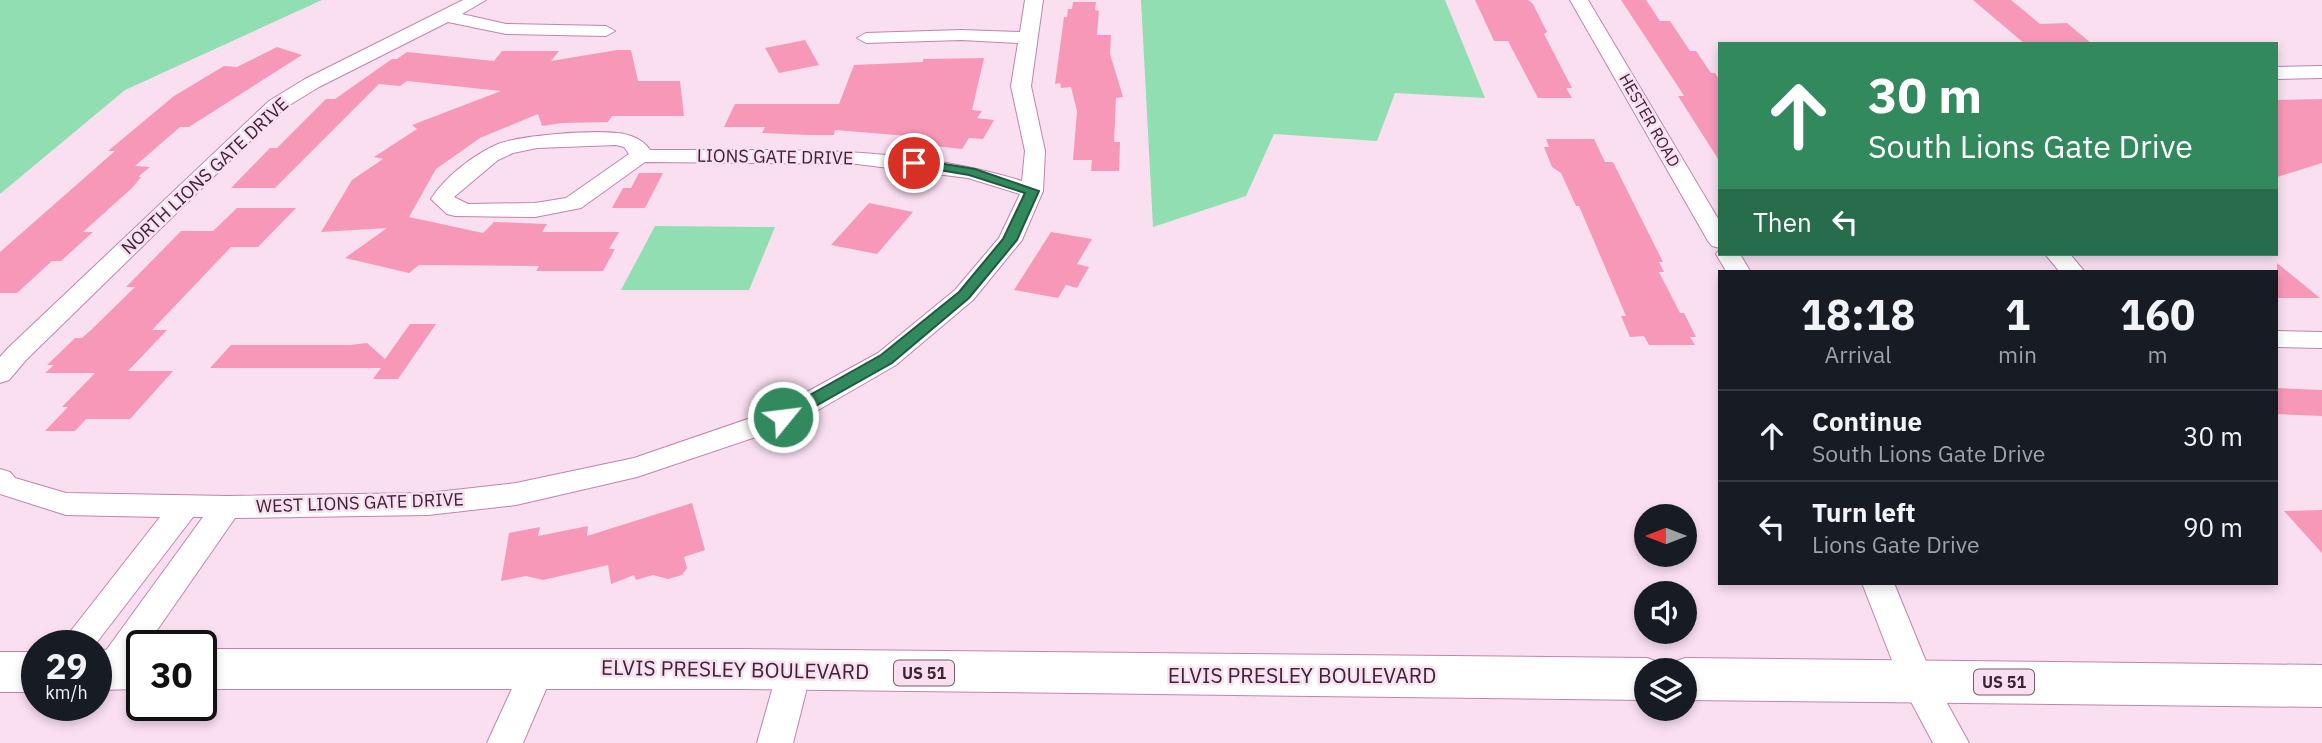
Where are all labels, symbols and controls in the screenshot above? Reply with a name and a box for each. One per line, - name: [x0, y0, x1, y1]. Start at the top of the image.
- text: 30 m: [1868, 63, 1982, 126]
- street label: HESTER ROAD: [1615, 70, 1685, 170]
- icon: ahead: [1753, 70, 1844, 161]
- street label: NORTH LIONS GATE DRIVE: [116, 92, 293, 259]
- text: South Lions Gate Drive: [1868, 125, 2193, 167]
- pin: [884, 133, 944, 193]
- street label: LIONS GATE DRIVE: [697, 144, 853, 169]
- icon: arrive: [895, 144, 933, 182]
- icon: left: [1826, 203, 1864, 241]
- text: Then: [1753, 205, 1812, 239]
- text: 18:18: [1801, 287, 1915, 342]
- text: 1: [2005, 287, 2030, 342]
- text: 160: [2120, 287, 2195, 342]
- text: Arrival: [1825, 339, 1892, 369]
- text: min: [1998, 339, 2037, 369]
- text: m: [2147, 339, 2168, 369]
- position arrow: [746, 380, 820, 454]
- text: Continue: [1812, 404, 1922, 438]
- icon: ahead: [1753, 417, 1791, 455]
- text: 30 m: [2183, 419, 2243, 453]
- text: South Lions Gate Drive: [1812, 438, 2045, 468]
- street label: WEST LIONS GATE DRIVE: [256, 487, 464, 518]
- text: Turn left: [1812, 495, 1915, 529]
- north arrow: [1634, 504, 1698, 567]
- map controls: [1634, 504, 1697, 721]
- icon: left: [1753, 508, 1791, 546]
- text: 90 m: [2183, 510, 2243, 544]
- text: Lions Gate Drive: [1812, 529, 1980, 559]
- button: sound: [1634, 581, 1697, 644]
- speed limit sign: 30: [126, 630, 217, 721]
- text: 29: [45, 643, 88, 689]
- street label: ELVIS PRESLEY BOULEVARD: [601, 653, 869, 685]
- button: layers: [1634, 658, 1697, 721]
- road number: US 51: [894, 660, 954, 686]
- street label: ELVIS PRESLEY BOULEVARD: [1168, 661, 1436, 689]
- road number: US 51: [1974, 670, 2034, 694]
- text: km/h: [45, 681, 88, 704]

